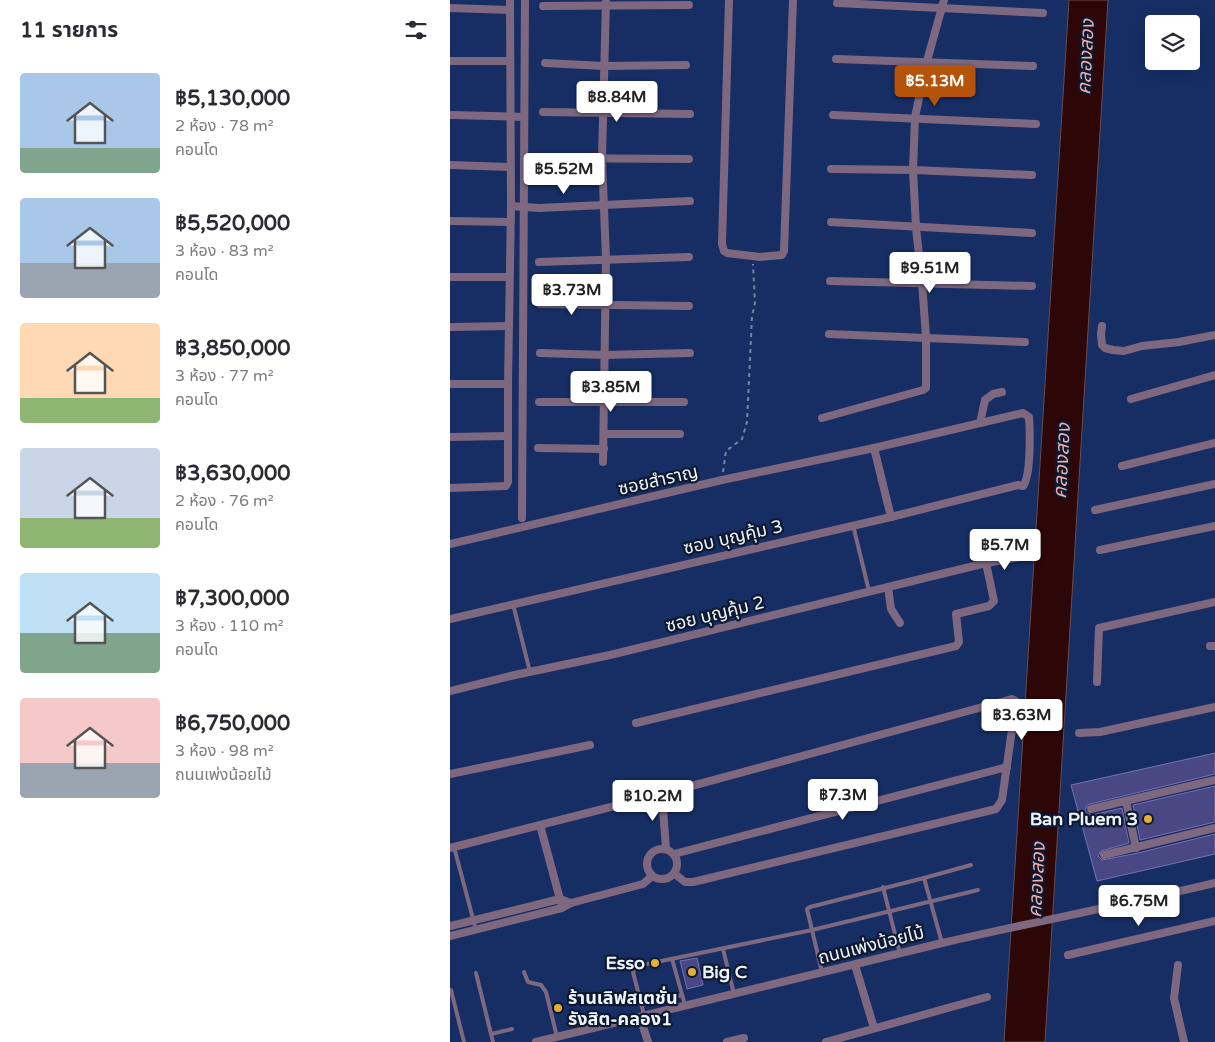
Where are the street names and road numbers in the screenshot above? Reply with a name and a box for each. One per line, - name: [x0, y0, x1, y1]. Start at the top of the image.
- street label: ซอยสำราญ: [616, 460, 700, 500]
- street label: ซอบ บุญคุ้ม 3: [681, 515, 785, 559]
- street label: ซอย บุญคุ้ม 2: [663, 591, 767, 637]
- street label: ถนนเพ่งน้อยไม้: [816, 921, 926, 969]

